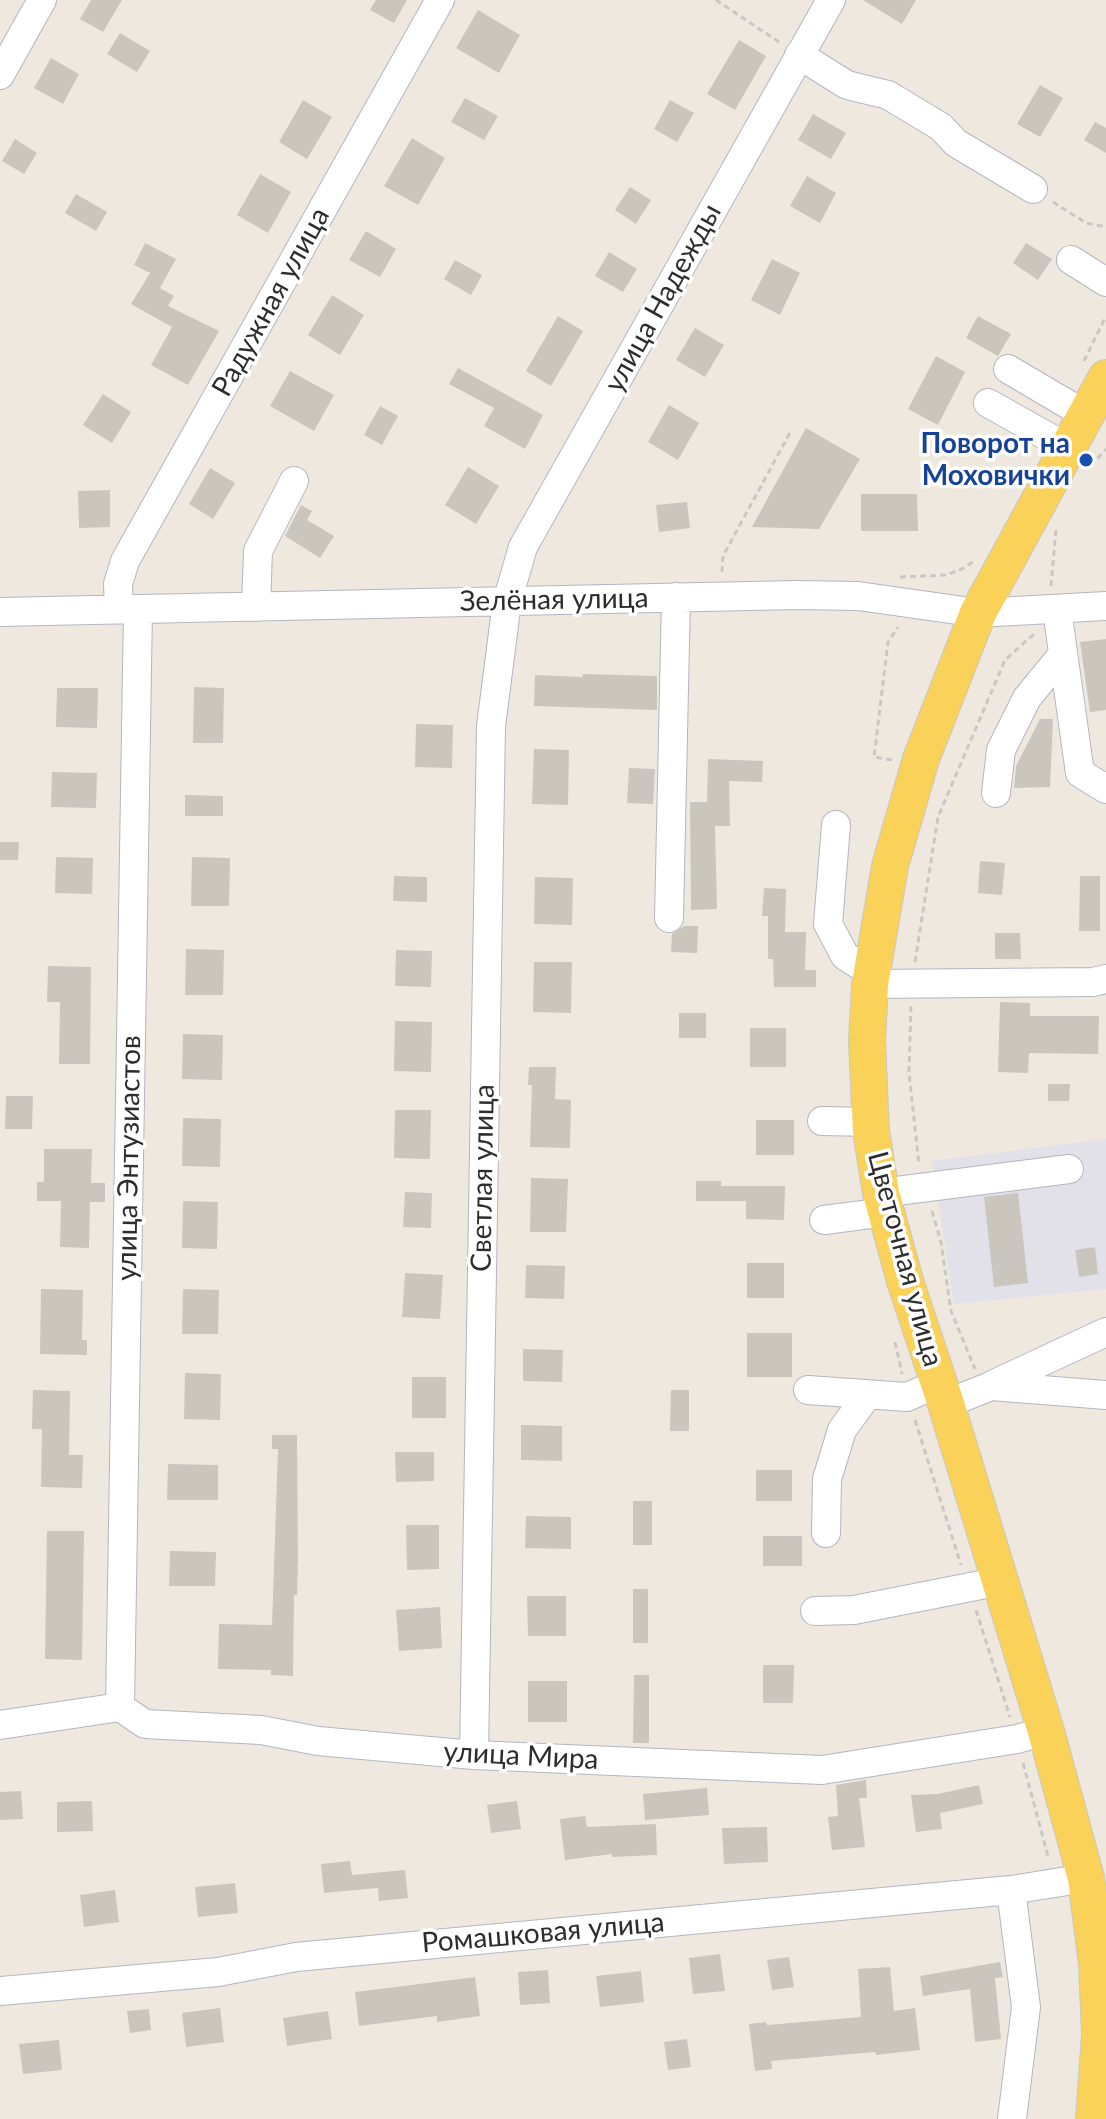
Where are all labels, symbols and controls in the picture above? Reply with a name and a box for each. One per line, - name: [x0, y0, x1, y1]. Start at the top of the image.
- street label: улица Надежды: [597, 198, 729, 398]
- street label: Радужная улица: [205, 202, 337, 402]
- place label: Поворот на Моховички: [920, 427, 1070, 493]
- marker: Поворот на Моховички: [1077, 451, 1095, 469]
- street label: Зелёная улица: [459, 582, 649, 618]
- street label: улица Энтузиастов: [110, 1035, 148, 1281]
- street label: Светлая улица: [465, 1084, 501, 1272]
- street label: Цветочная улица: [860, 1148, 950, 1370]
- street label: улица Мира: [443, 1735, 599, 1777]
- street label: Ромашковая улица: [420, 1906, 666, 1960]

